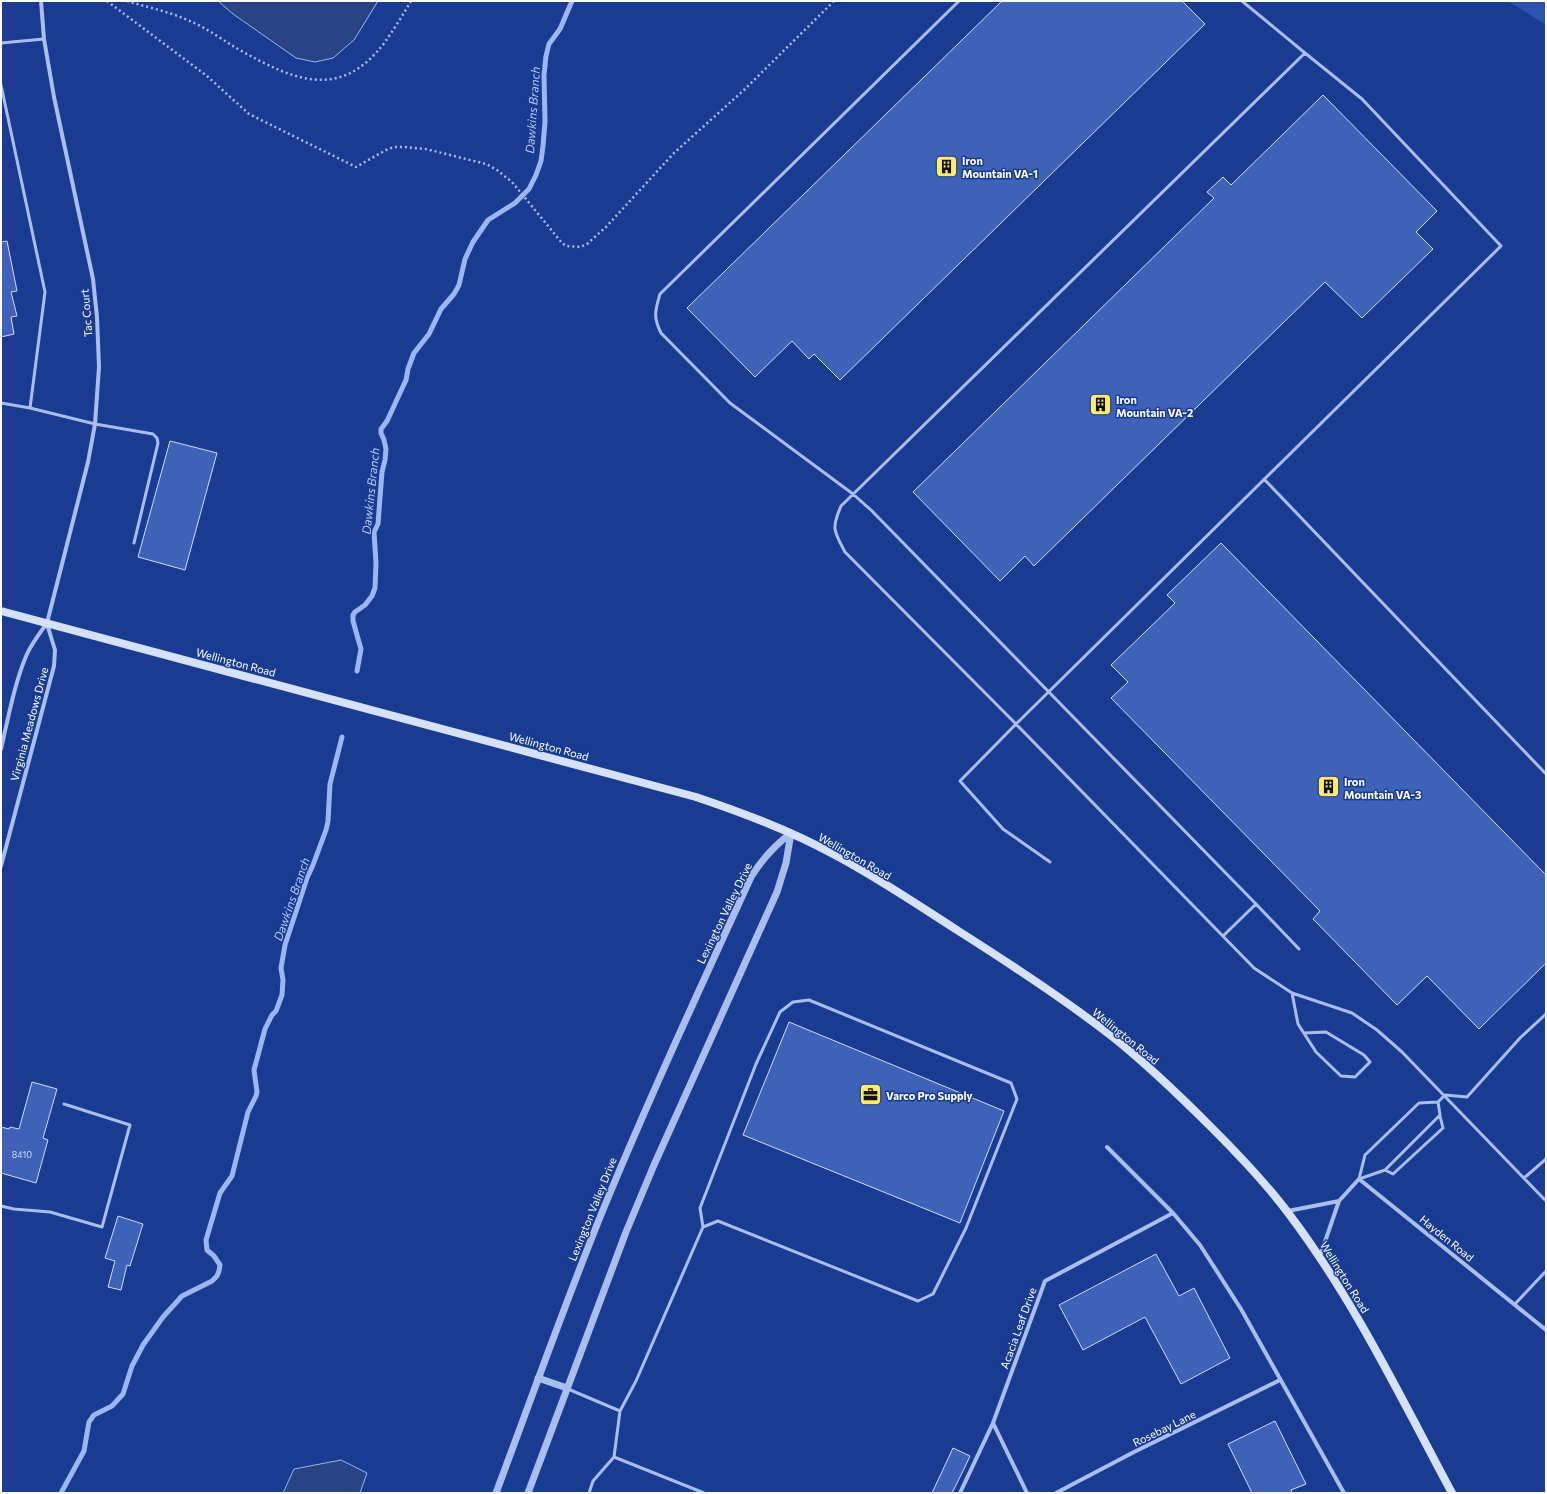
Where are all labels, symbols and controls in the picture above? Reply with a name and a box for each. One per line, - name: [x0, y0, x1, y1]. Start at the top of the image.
- water label: Dawkins Branch: [522, 66, 542, 154]
- building icon: Iron Mountain VA-1: [933, 153, 959, 179]
- place label: Iron Mountain VA-1: [962, 154, 1038, 180]
- street label: Tac Court: [77, 288, 95, 338]
- building icon: Iron Mountain VA-2: [1087, 392, 1113, 418]
- place label: Iron Mountain VA-2: [1116, 393, 1193, 419]
- water label: Dawkins Branch: [358, 447, 382, 535]
- street label: Wellington Road: [195, 645, 277, 679]
- street label: Virginia Meadows Drive: [7, 665, 51, 783]
- street label: Wellington Road: [508, 729, 590, 763]
- building icon: Iron Mountain VA-3: [1316, 774, 1342, 800]
- place label: Iron Mountain VA-3: [1344, 775, 1421, 801]
- street label: Wellington Road: [816, 830, 894, 882]
- water label: Dawkins Branch: [270, 855, 312, 942]
- street label: Lexington Valley Drive: [694, 860, 754, 966]
- street label: Wellington Road: [1090, 1005, 1162, 1067]
- office icon: Varco Pro Supply: [857, 1082, 883, 1108]
- place label: Varco Pro Supply: [886, 1089, 973, 1102]
- house number: 8410: [12, 1149, 32, 1160]
- street label: Lexington Valley Drive: [565, 1155, 619, 1263]
- street label: Hayden Road: [1417, 1212, 1477, 1264]
- street label: Wellington Road: [1318, 1239, 1372, 1315]
- street label: Acacia Leaf Drive: [997, 1285, 1039, 1370]
- street label: Rosebay Lane: [1130, 1407, 1198, 1449]

